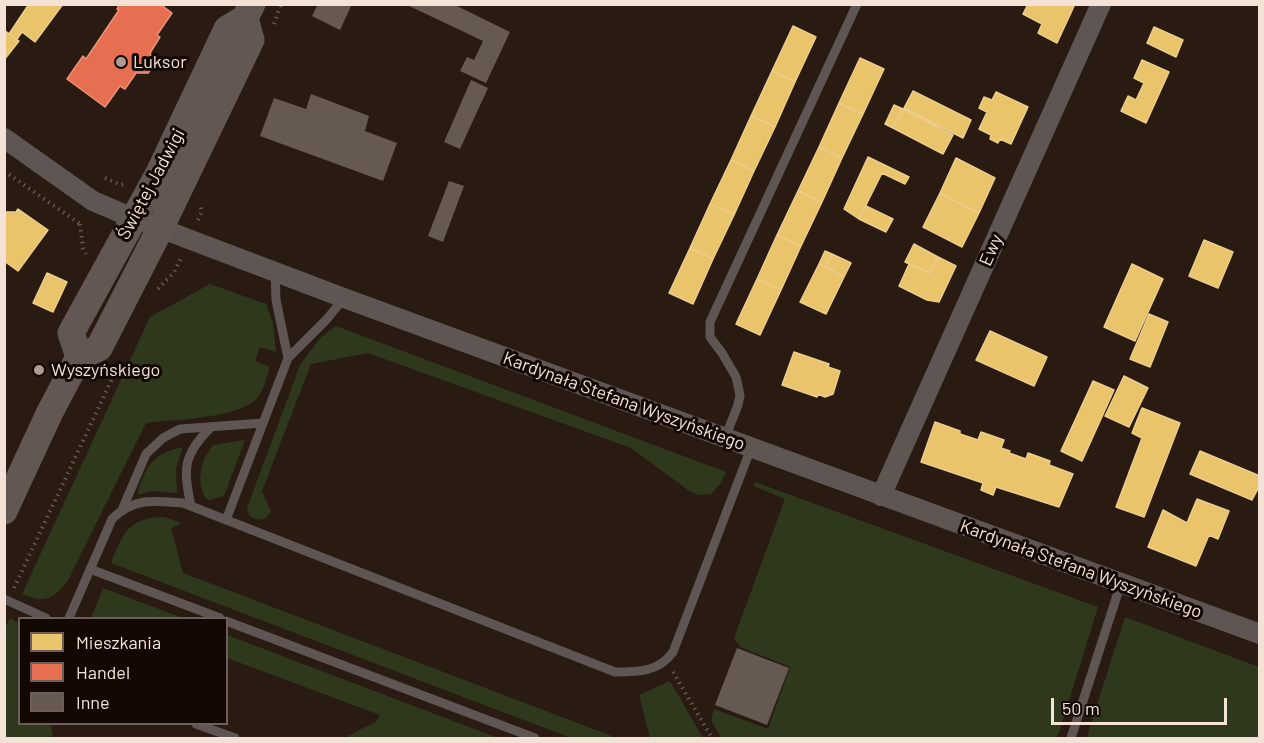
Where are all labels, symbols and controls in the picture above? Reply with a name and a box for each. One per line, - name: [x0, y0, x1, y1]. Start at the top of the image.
- place label: Luksor: [133, 51, 187, 73]
- marker: Luksor: [114, 55, 128, 69]
- street label: Świętej Jadwigi: [113, 125, 189, 243]
- street label: Ewy: [975, 231, 1007, 269]
- street label: Kardynała Stefana Wyszyńskiego: [500, 347, 748, 455]
- place label: Wyszyńskiego: [51, 359, 160, 381]
- marker: Wyszyńskiego: [32, 363, 46, 377]
- street label: Kardynała Stefana Wyszyńskiego: [957, 515, 1205, 623]
- legend: [18, 617, 228, 725]
- text: Mieszkania: [76, 631, 161, 653]
- text: Handel: [76, 661, 130, 683]
- scale bar: [1054, 686, 1230, 724]
- text: Inne: [76, 691, 110, 713]
- text: 50 m: [1062, 697, 1100, 719]

